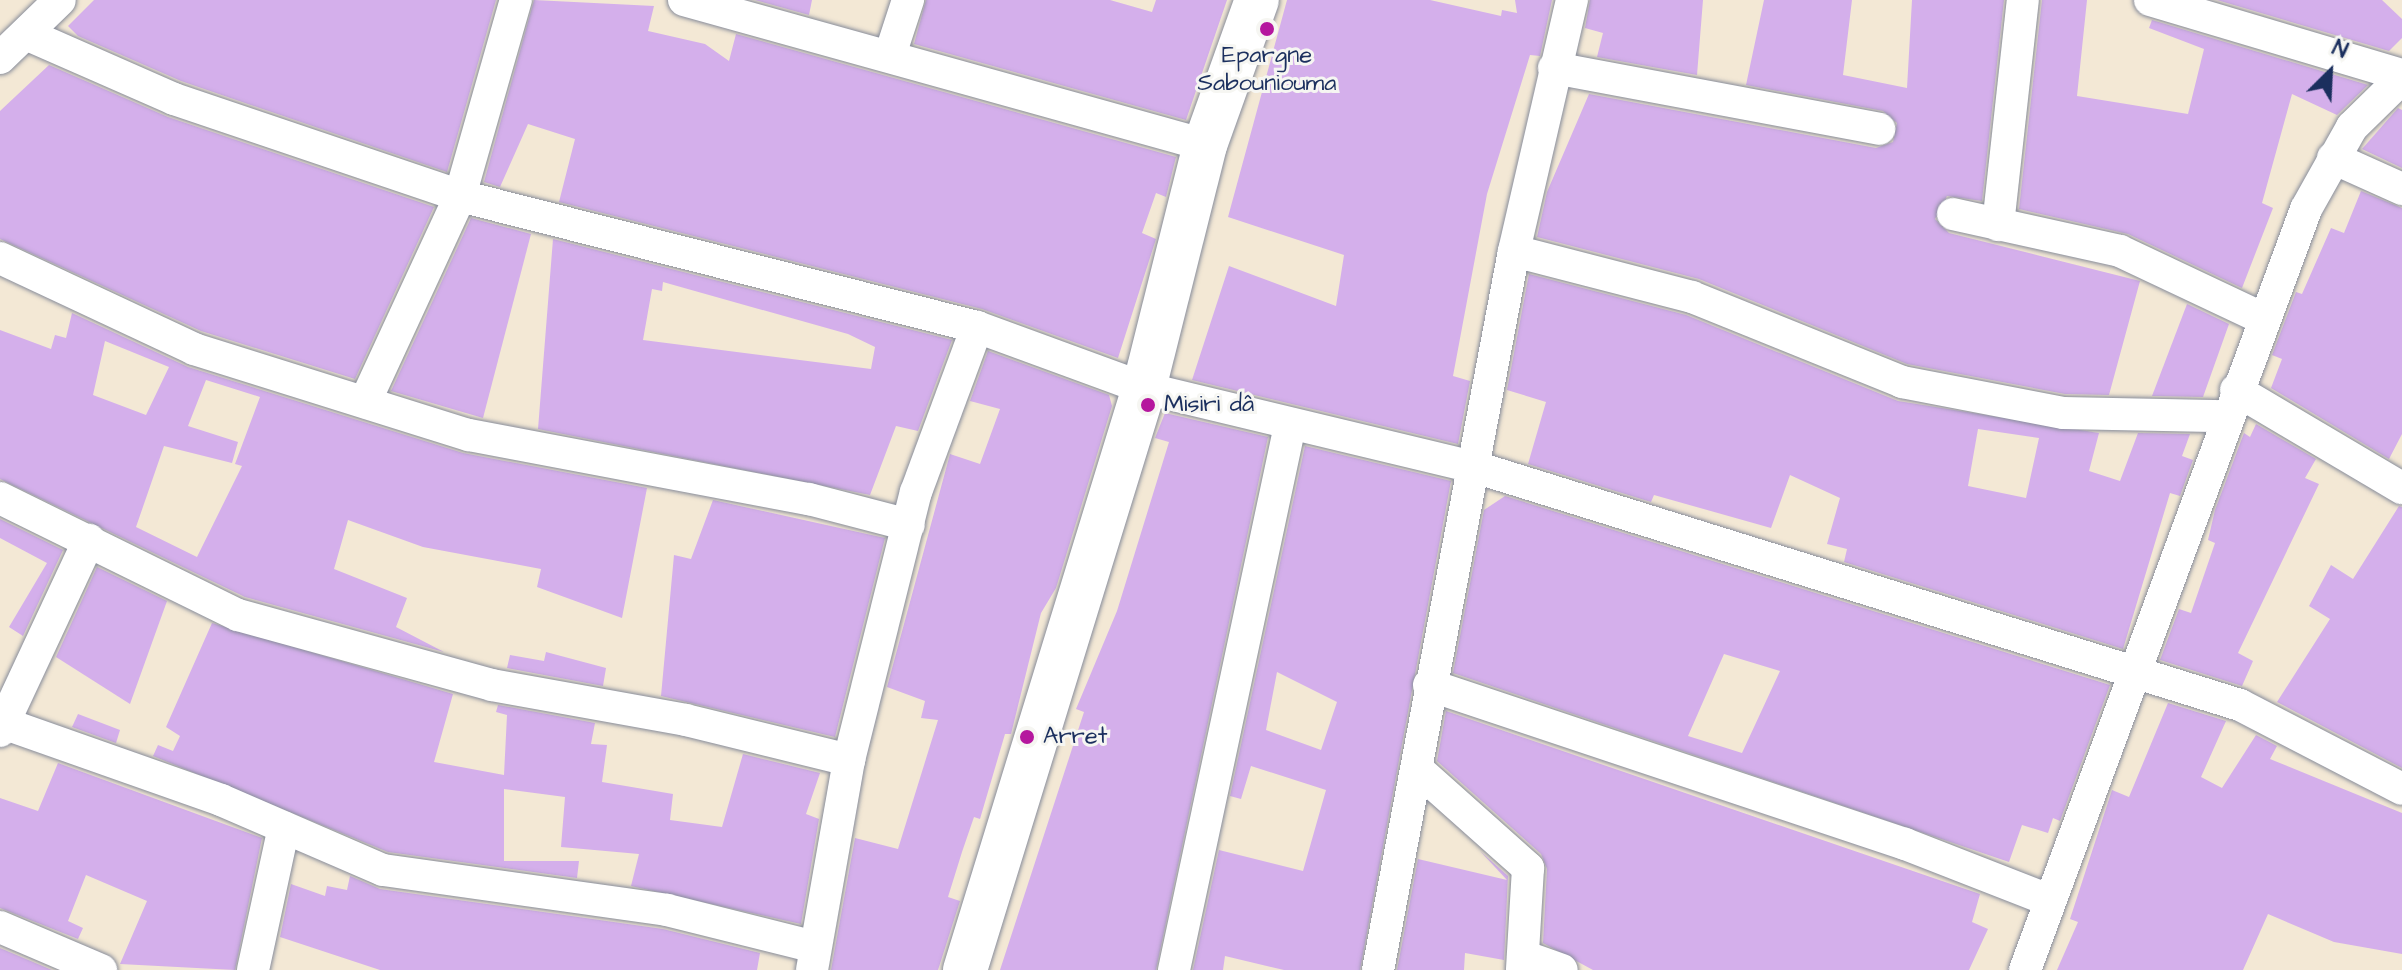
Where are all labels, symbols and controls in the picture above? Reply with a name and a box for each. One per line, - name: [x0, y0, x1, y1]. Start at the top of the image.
- marker: Epargne Sabouniouma: [1258, 20, 1276, 38]
- north arrow: [2290, 32, 2370, 112]
- text: N: [2327, 33, 2353, 67]
- place label: Epargne Sabouniouma: [1197, 42, 1337, 98]
- place label: Misiri dâ: [1164, 391, 1254, 419]
- marker: Misiri dâ: [1139, 396, 1157, 414]
- place label: Arret: [1043, 723, 1108, 751]
- marker: Arret: [1018, 728, 1036, 746]

